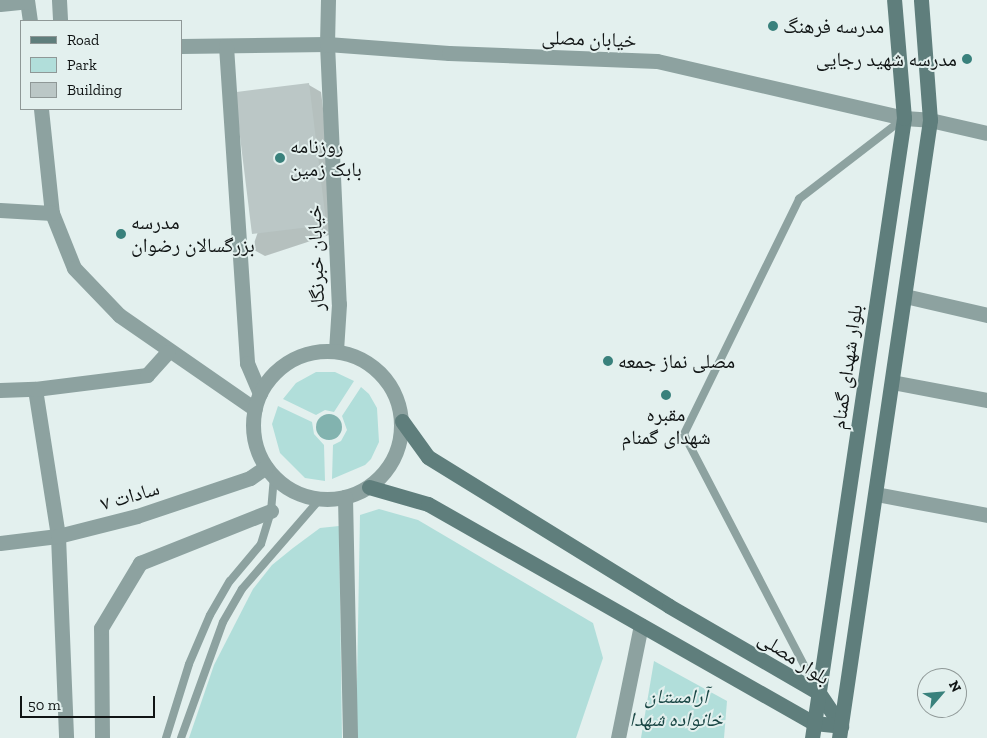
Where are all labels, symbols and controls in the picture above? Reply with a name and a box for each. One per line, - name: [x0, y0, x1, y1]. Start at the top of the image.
- place label: مدرسه فرهنگ: [783, 14, 884, 38]
- legend: [20, 20, 182, 110]
- marker: مدرسه فرهنگ: [767, 20, 779, 32]
- street label: خیابان مصلی: [541, 25, 637, 53]
- text: Road: [67, 31, 99, 49]
- place label: مدرسه شهید رجایی: [816, 47, 957, 71]
- marker: مدرسه شهید رجایی: [961, 53, 973, 65]
- text: Park: [67, 56, 97, 74]
- text: Building: [67, 81, 122, 99]
- place label: روزنامه بابک زمین: [290, 134, 362, 181]
- marker: روزنامه بابک زمین: [274, 152, 286, 164]
- street label: خیابان خبرنگار: [302, 205, 330, 311]
- place label: مدرسه بزرگسالان رضوان: [131, 210, 255, 257]
- marker: مدرسه بزرگسالان رضوان: [115, 228, 127, 240]
- street label: بلوار شهدای گمنام: [826, 303, 868, 431]
- place label: مصلی نماز جمعه: [618, 349, 735, 373]
- marker: مصلی نماز جمعه: [602, 355, 614, 367]
- marker: مقبره شهدای گمنام: [660, 389, 672, 401]
- place label: مقبره شهدای گمنام: [621, 403, 711, 450]
- street label: سادات ۷: [98, 476, 162, 516]
- street label: بلوار مصلی: [754, 626, 834, 690]
- north arrow: [917, 668, 967, 718]
- text: N: [945, 678, 965, 695]
- park label: آرامستان خانواده شهدا: [629, 684, 723, 731]
- scale bar: [22, 686, 158, 718]
- text: 50 m: [28, 696, 61, 714]

